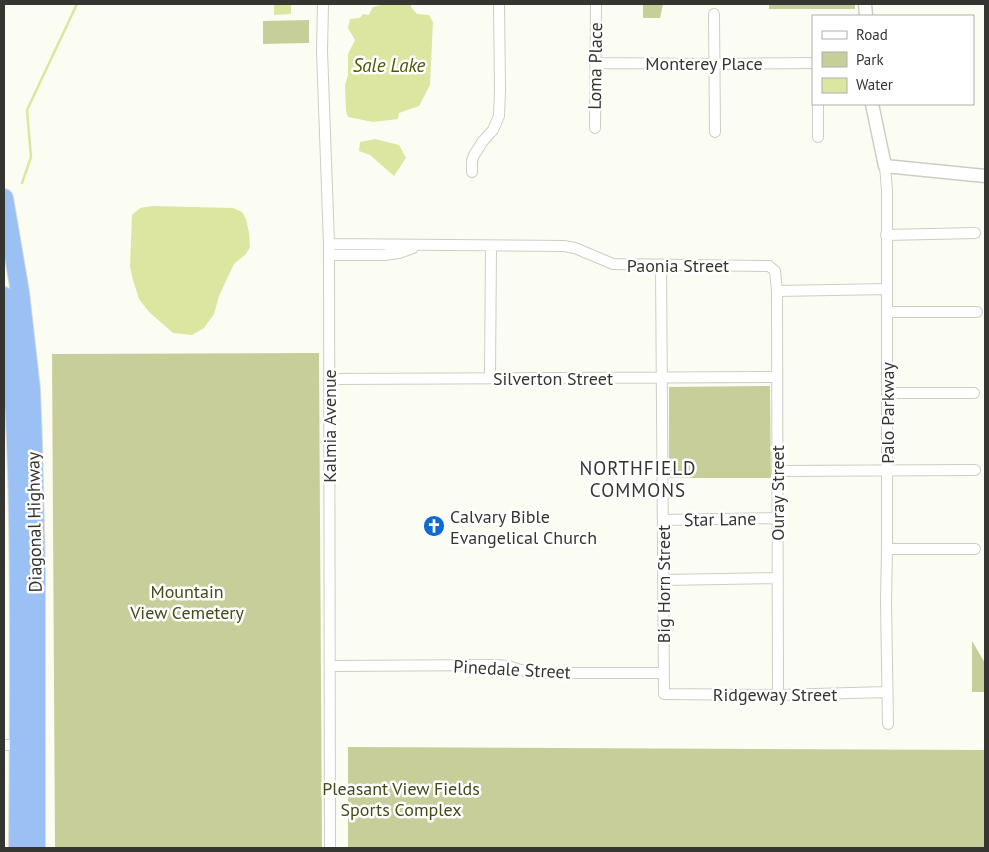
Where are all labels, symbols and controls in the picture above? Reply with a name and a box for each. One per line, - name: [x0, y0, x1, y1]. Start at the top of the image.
- legend: [812, 15, 974, 105]
- street label: Loma Place: [583, 22, 607, 110]
- text: Road: [856, 25, 888, 44]
- text: Park: [856, 50, 884, 69]
- street label: Monterey Place: [645, 52, 763, 75]
- water label: Sale Lake: [353, 53, 426, 77]
- text: Water: [856, 75, 893, 94]
- street label: Paonia Street: [627, 254, 729, 277]
- street label: Palo Parkway: [876, 362, 899, 464]
- street label: Silverton Street: [493, 367, 613, 390]
- street label: Kalmia Avenue: [318, 369, 341, 483]
- street label: Ouray Street: [766, 445, 789, 541]
- street label: Diagonal Highway: [21, 451, 47, 593]
- district label: NORTHFIELD COMMONS: [579, 456, 697, 502]
- place label: Calvary Bible Evangelical Church: [450, 505, 597, 549]
- street label: Star Lane: [684, 507, 756, 531]
- church icon: Calvary Bible Evangelical Church: [422, 514, 446, 538]
- street label: Big Horn Street: [652, 525, 675, 643]
- park label: Mountain View Cemetery: [129, 580, 244, 624]
- street label: Pinedale Street: [453, 654, 571, 684]
- street label: Ridgeway Street: [713, 683, 837, 706]
- park label: Pleasant View Fields Sports Complex: [322, 777, 480, 821]

